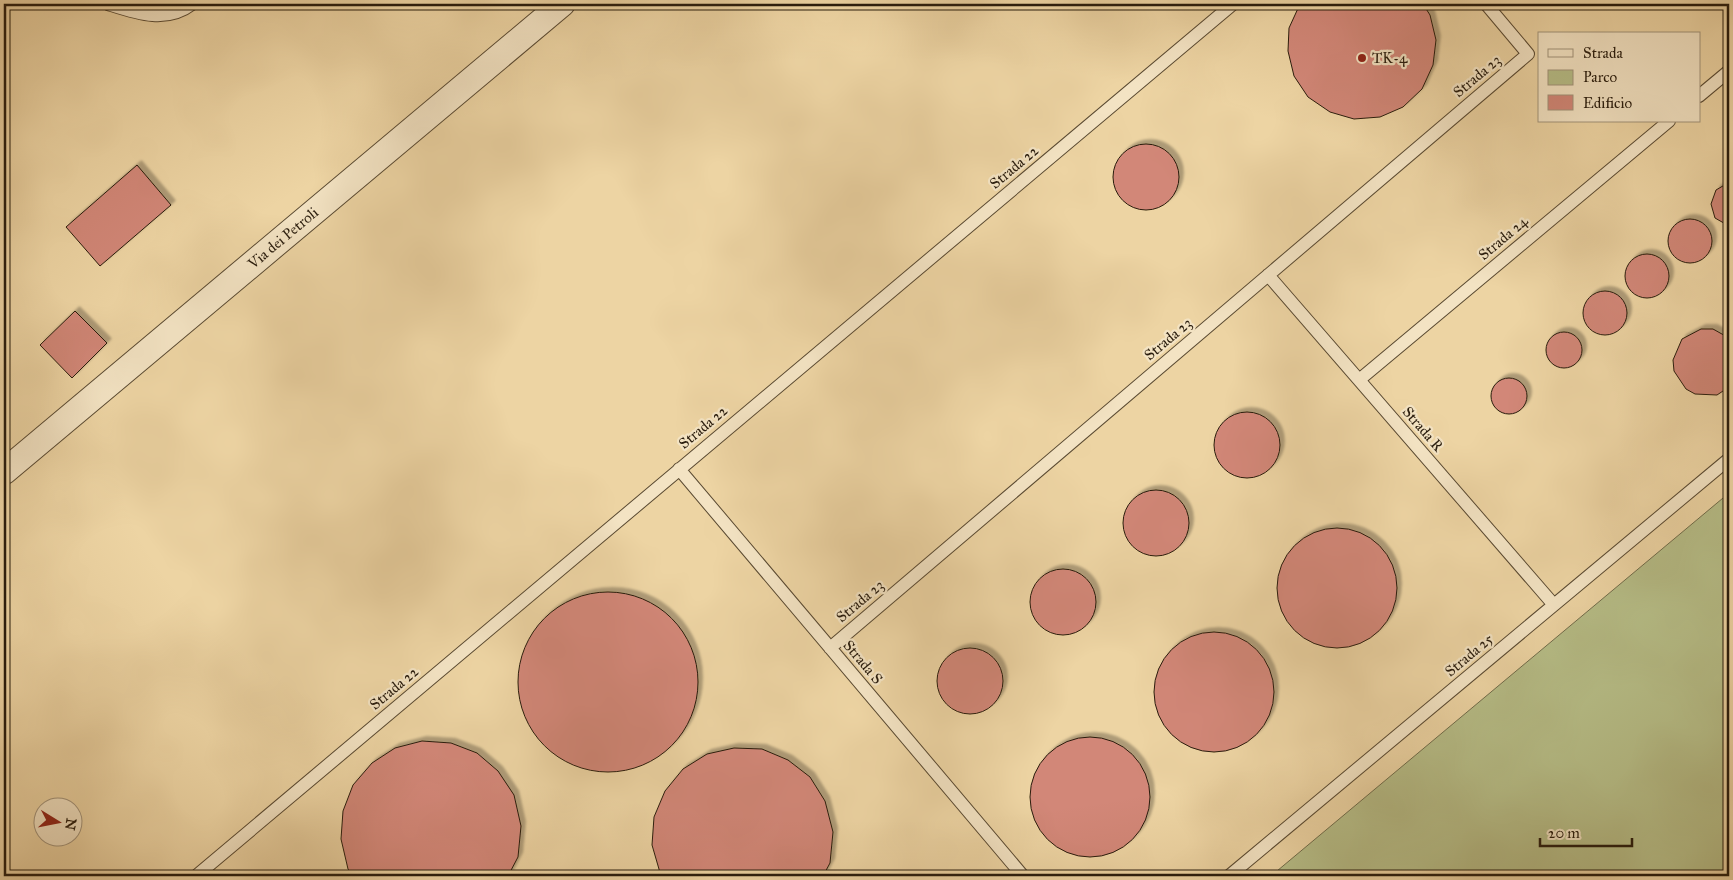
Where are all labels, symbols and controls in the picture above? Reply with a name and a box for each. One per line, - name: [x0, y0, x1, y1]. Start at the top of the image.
- legend: [1538, 32, 1700, 122]
- text: Strada: [1583, 44, 1623, 62]
- place label: TK-4: [1372, 49, 1408, 67]
- street label: Strada 23: [1450, 51, 1504, 101]
- marker: TK-4: [1356, 52, 1368, 64]
- text: Parco: [1583, 68, 1618, 86]
- text: Edificio: [1583, 94, 1632, 112]
- street label: Strada 22: [986, 141, 1042, 192]
- street label: Via dei Petroli: [243, 203, 322, 273]
- street label: Strada 24: [1475, 212, 1532, 264]
- street label: Strada 23: [1141, 314, 1195, 364]
- street label: Strada 22: [675, 401, 731, 452]
- street label: Strada R: [1399, 403, 1448, 455]
- street label: Strada 23: [833, 576, 887, 626]
- street label: Strada 25: [1441, 630, 1497, 680]
- street label: Strada S: [840, 636, 886, 688]
- street label: Strada 22: [366, 662, 422, 713]
- north arrow: [32, 798, 82, 848]
- scale bar: [1540, 815, 1633, 847]
- text: N: [61, 817, 80, 832]
- text: 20 m: [1548, 824, 1580, 842]

